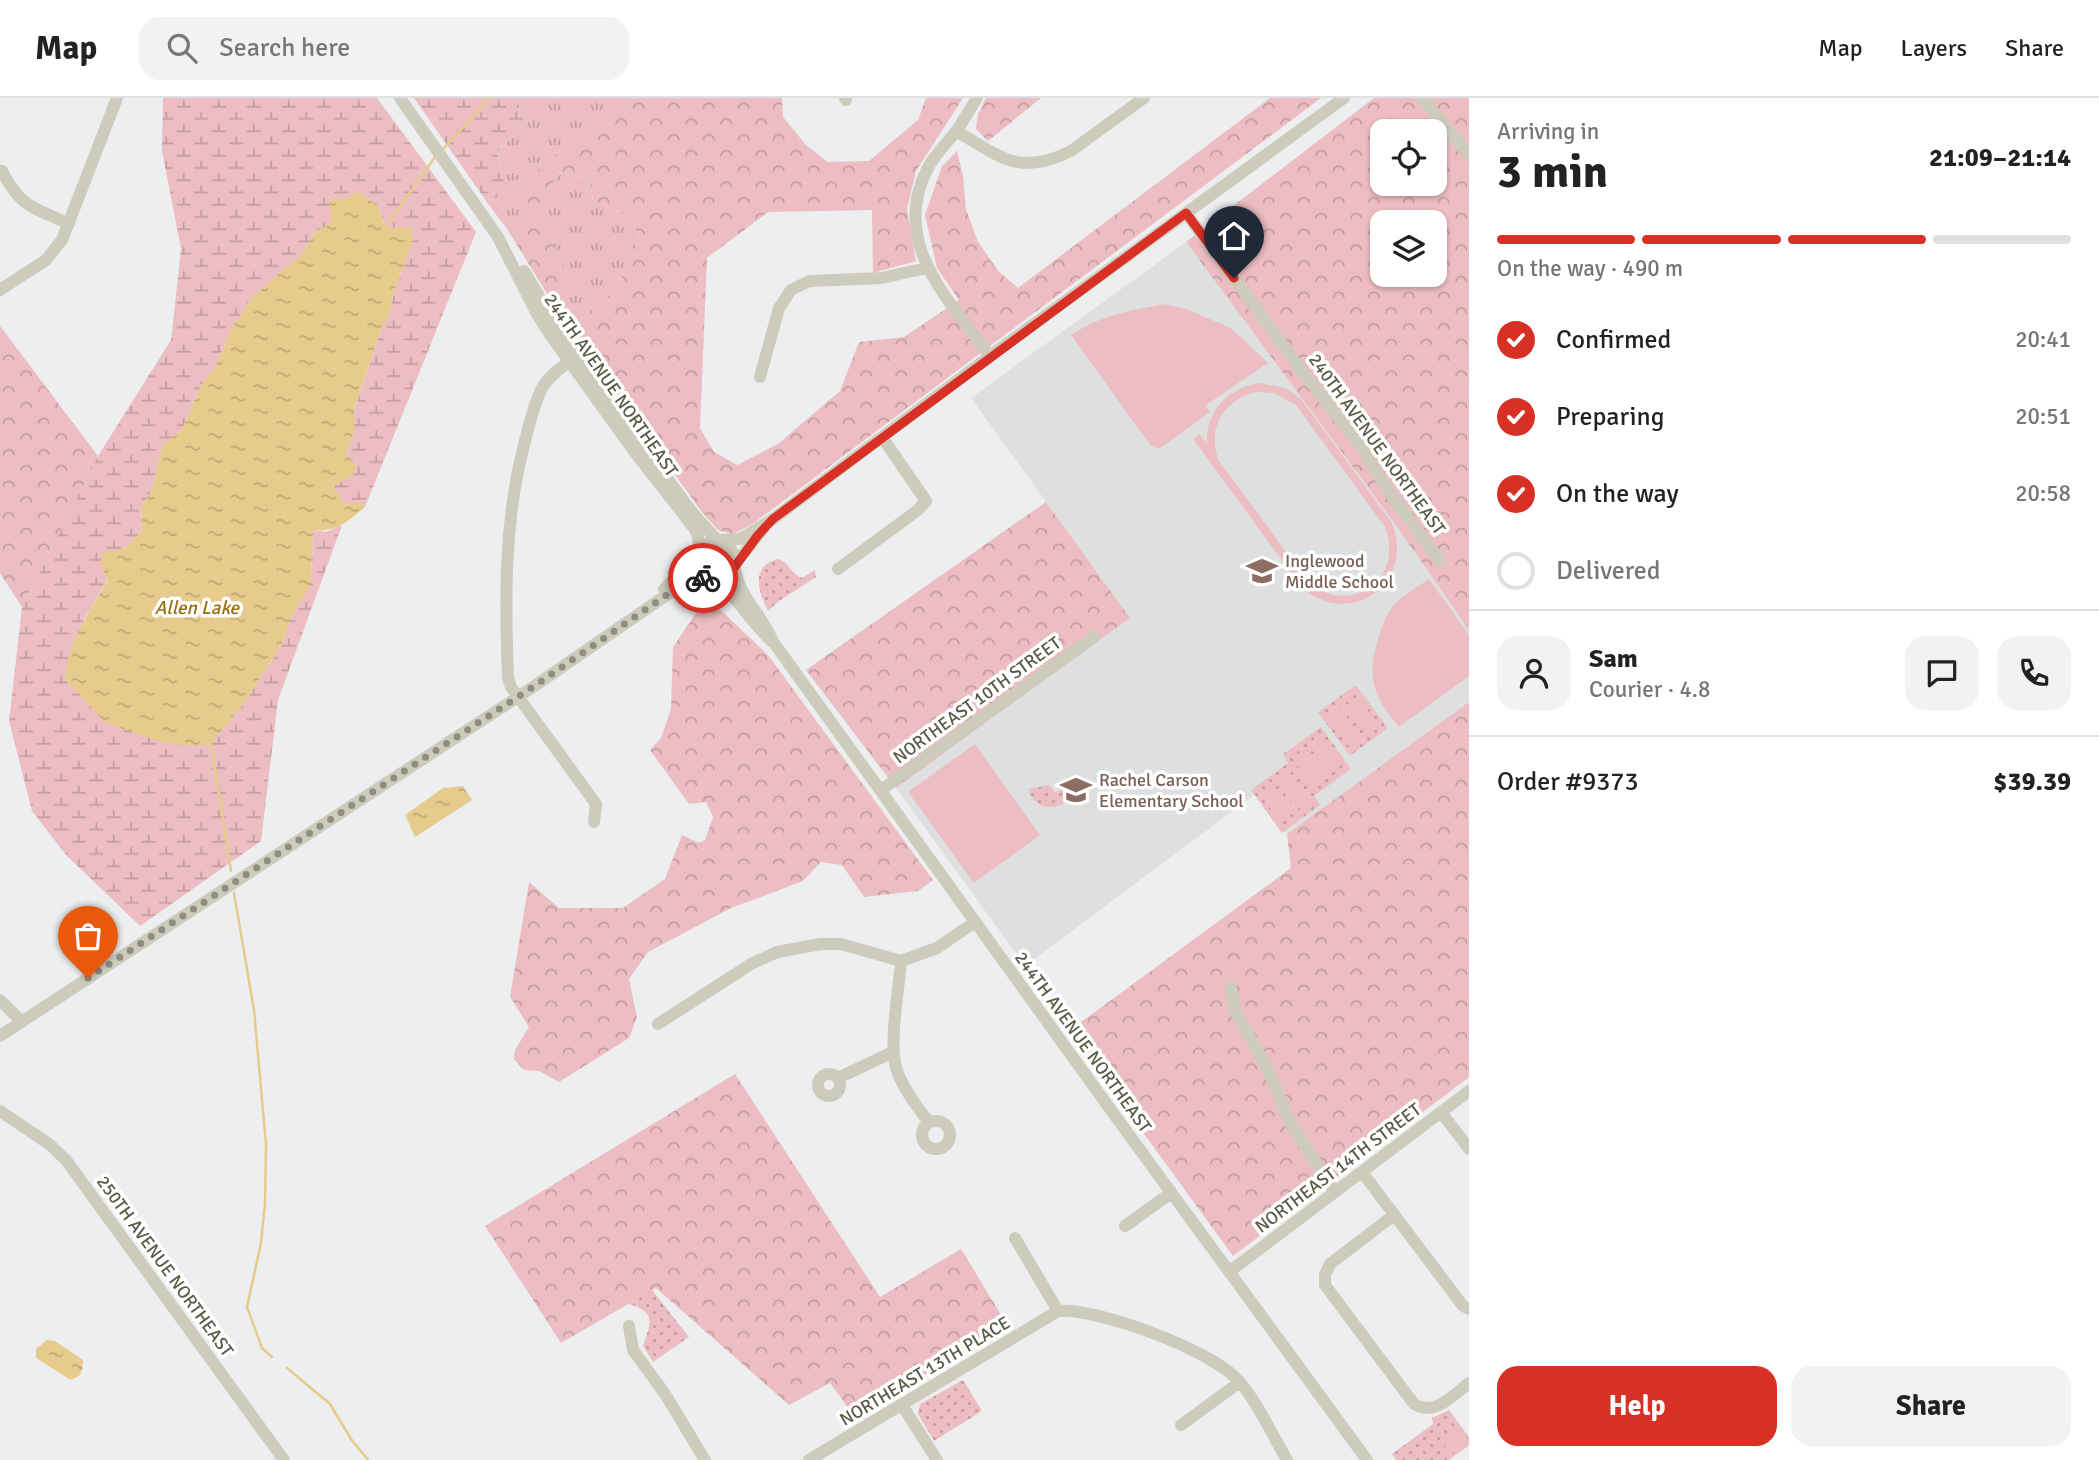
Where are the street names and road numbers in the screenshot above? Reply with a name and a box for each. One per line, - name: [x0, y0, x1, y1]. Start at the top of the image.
- street label: 244TH AVENUE NORTHEAST: [539, 289, 683, 481]
- street label: 240TH AVENUE NORTHEAST: [1304, 349, 1450, 539]
- street label: NORTHEAST 10TH STREET: [889, 632, 1065, 768]
- street label: 244TH AVENUE NORTHEAST: [1010, 947, 1156, 1137]
- street label: NORTHEAST 14TH STREET: [1251, 1098, 1425, 1238]
- street label: 250TH AVENUE NORTHEAST: [92, 1171, 238, 1361]
- street label: NORTHEAST 13TH PLACE: [836, 1311, 1014, 1431]

